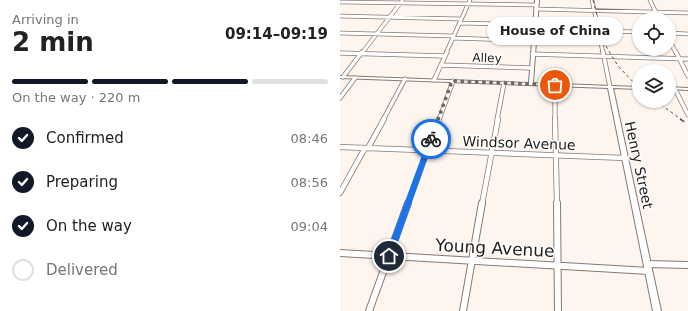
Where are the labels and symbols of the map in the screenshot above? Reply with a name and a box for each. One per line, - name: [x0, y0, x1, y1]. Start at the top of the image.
- callout: House of China: [487, 17, 623, 45]
- street label: Alley: [472, 50, 502, 66]
- pin: [538, 68, 572, 102]
- courier: [411, 119, 451, 159]
- street label: Henry Street: [622, 120, 656, 211]
- street label: Windsor Avenue: [462, 133, 576, 153]
- street label: Young Avenue: [434, 235, 555, 261]
- pin: [372, 239, 406, 273]

